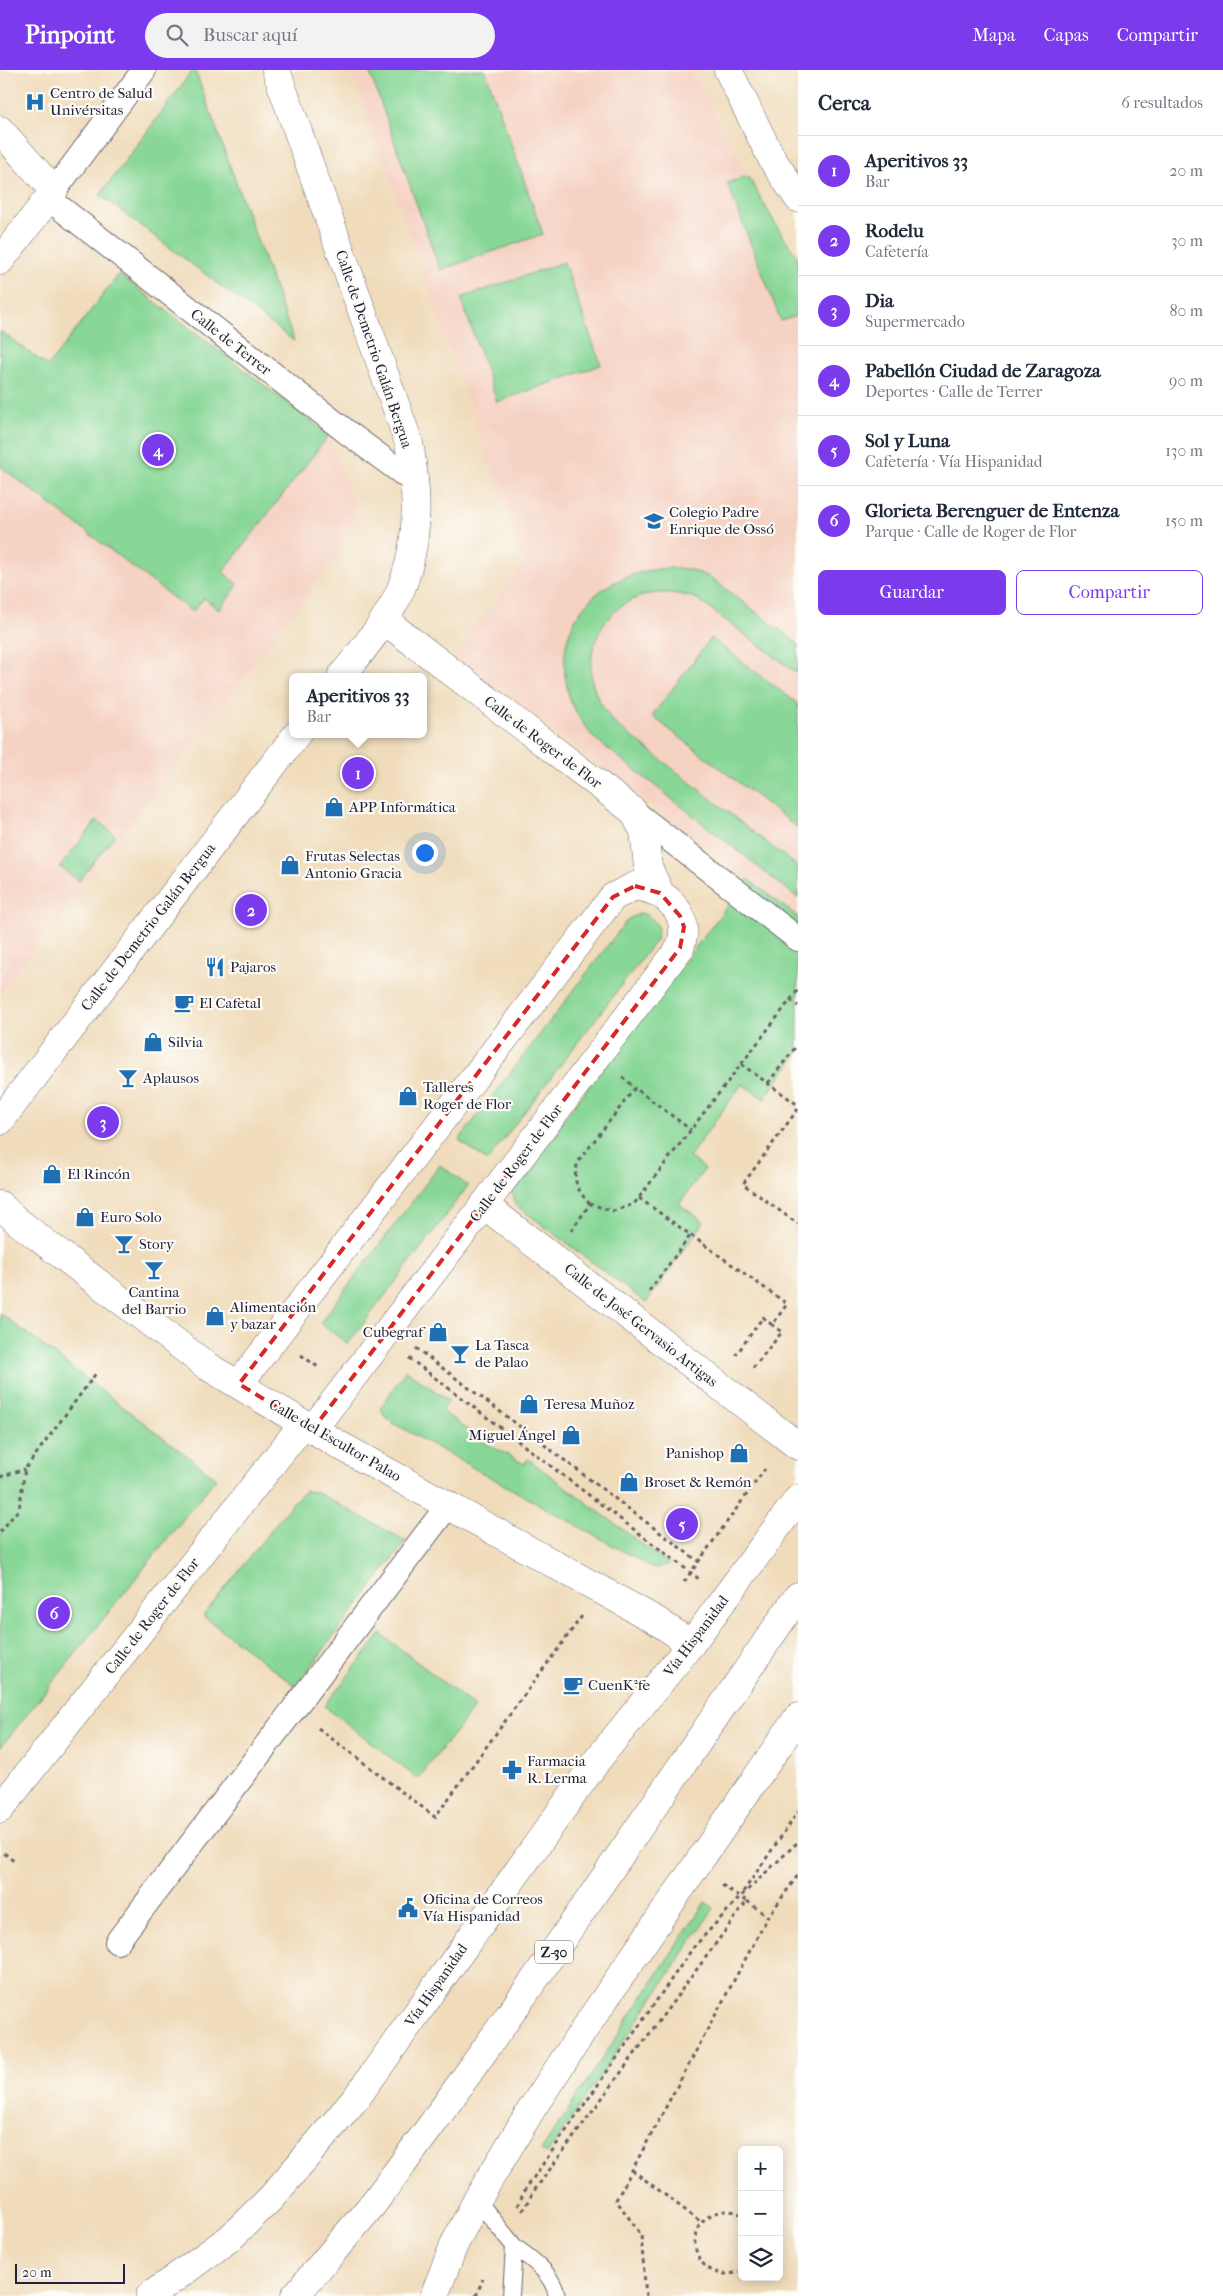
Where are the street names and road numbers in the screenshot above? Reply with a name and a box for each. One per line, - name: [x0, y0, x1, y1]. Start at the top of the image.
- street label: Calle de Demetrio Galán Bergua: [332, 248, 417, 451]
- street label: Calle de Terrer: [187, 305, 275, 379]
- street label: Calle de Roger de Flor: [481, 692, 606, 793]
- street label: Calle de Demetrio Galán Bergua: [77, 839, 220, 1014]
- street label: Calle de Roger de Flor: [466, 1100, 567, 1225]
- street label: Calle de José Gervasio Artigas: [561, 1260, 722, 1391]
- street label: Calle del Escultor Palao: [266, 1395, 405, 1485]
- street label: Calle de Roger de Flor: [101, 1554, 203, 1678]
- street label: Vía Hispanidad: [659, 1591, 733, 1681]
- street label: Vía Hispanidad: [400, 1939, 472, 2031]
- road number: Z-30: [535, 1940, 573, 1964]

